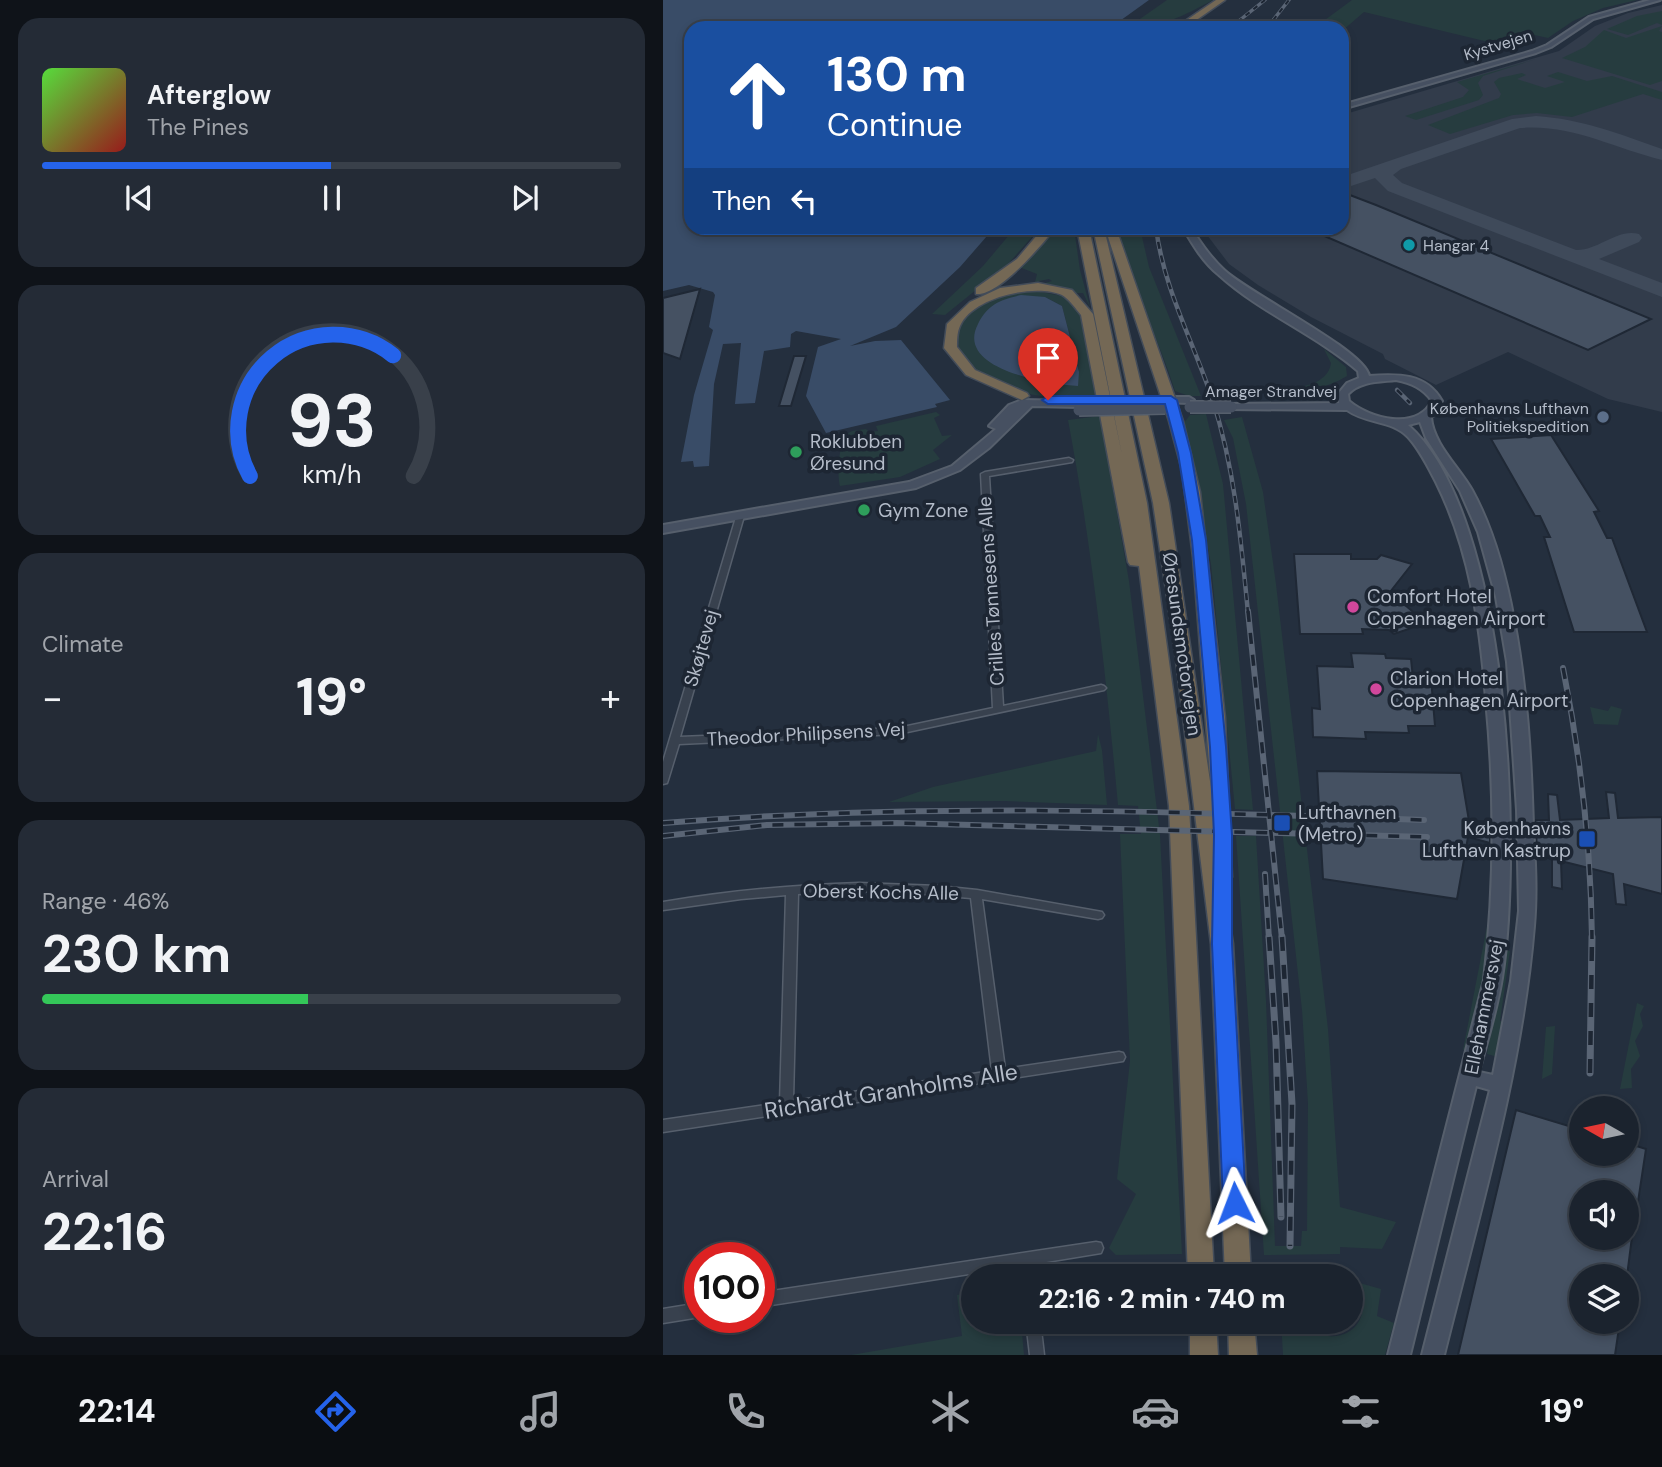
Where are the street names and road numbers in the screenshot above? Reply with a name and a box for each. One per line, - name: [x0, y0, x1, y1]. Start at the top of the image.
- street label: Kystvejen: [1461, 25, 1535, 65]
- street label: Amager Strandvej: [1205, 381, 1337, 402]
- street label: Crilles Tønnesens Alle: [972, 496, 1010, 686]
- street label: Øresundsmotorvejen: [1157, 551, 1207, 737]
- street label: Skøjtevej: [678, 607, 724, 689]
- street label: Theodor Philipsens Vej: [706, 716, 906, 752]
- street label: Oberst Kochs Alle: [803, 878, 959, 906]
- street label: Ellehammersvej: [1459, 937, 1509, 1077]
- street label: Richardt Granholms Alle: [762, 1056, 1020, 1126]

